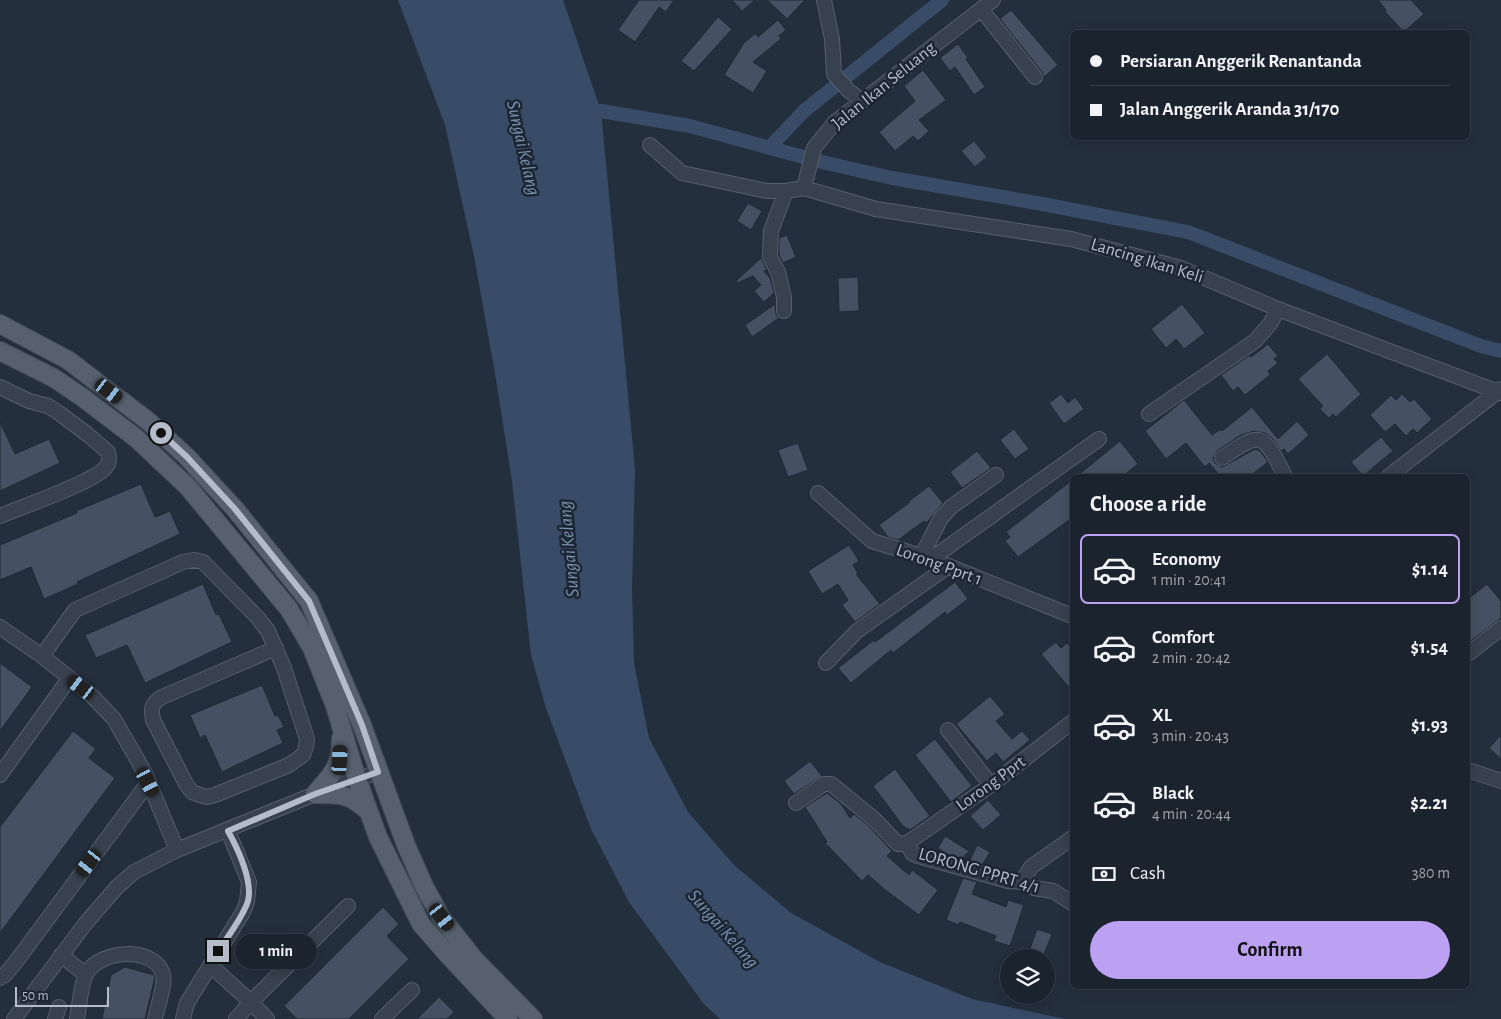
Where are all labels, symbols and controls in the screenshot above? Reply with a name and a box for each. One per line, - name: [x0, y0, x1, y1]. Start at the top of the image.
- street label: Jalan Ikan Seluang: [829, 39, 939, 133]
- text: Persiaran Anggerik Renantanda: [1120, 52, 1362, 71]
- water label: Sungai Kelang: [503, 99, 543, 197]
- text: Jalan Anggerik Aranda 31/170: [1120, 100, 1339, 119]
- street label: Lancing Ikan Keli: [1089, 235, 1205, 287]
- car: [92, 376, 125, 406]
- route start: [150, 422, 172, 444]
- text: Choose a ride: [1090, 493, 1206, 515]
- water label: Sungai Kelang: [555, 500, 583, 598]
- street label: Lorong Pprt 1: [894, 541, 984, 589]
- icon: car: [1092, 547, 1137, 592]
- text: Economy: [1152, 550, 1221, 569]
- text: $1.14: [1412, 560, 1448, 579]
- text: 1 min · 20:41: [1152, 572, 1227, 588]
- icon: car: [1092, 625, 1137, 670]
- text: Comfort: [1152, 628, 1214, 647]
- text: $1.54: [1410, 638, 1448, 657]
- text: 2 min · 20:42: [1152, 650, 1230, 666]
- car: [64, 672, 97, 702]
- icon: car: [1092, 703, 1137, 748]
- text: XL: [1152, 706, 1172, 725]
- text: $1.93: [1411, 716, 1448, 735]
- text: 3 min · 20:43: [1152, 728, 1229, 744]
- car: [331, 745, 348, 775]
- street label: Lorong Pprt: [953, 753, 1029, 815]
- car: [134, 765, 161, 799]
- icon: car: [1092, 781, 1137, 826]
- text: Black: [1152, 784, 1194, 803]
- text: $2.21: [1410, 794, 1448, 813]
- text: 4 min · 20:44: [1152, 806, 1231, 822]
- street label: LORONG PPRT 4/1: [916, 845, 1042, 897]
- car: [73, 847, 104, 879]
- icon: cash: [1090, 860, 1118, 888]
- text: Cash: [1130, 864, 1166, 883]
- text: 380 m: [1412, 865, 1450, 881]
- water label: Sungai Kelang: [684, 886, 762, 972]
- car: [426, 901, 457, 933]
- button: Confirm: [1090, 921, 1450, 979]
- callout: 1 min: [236, 934, 318, 968]
- route end: [207, 940, 229, 962]
- text: 1 min: [259, 943, 293, 959]
- map controls: [1000, 949, 1055, 1004]
- button: layers: [1000, 949, 1055, 1004]
- scale bar: [15, 984, 109, 1007]
- text: 50 m: [22, 989, 49, 1003]

